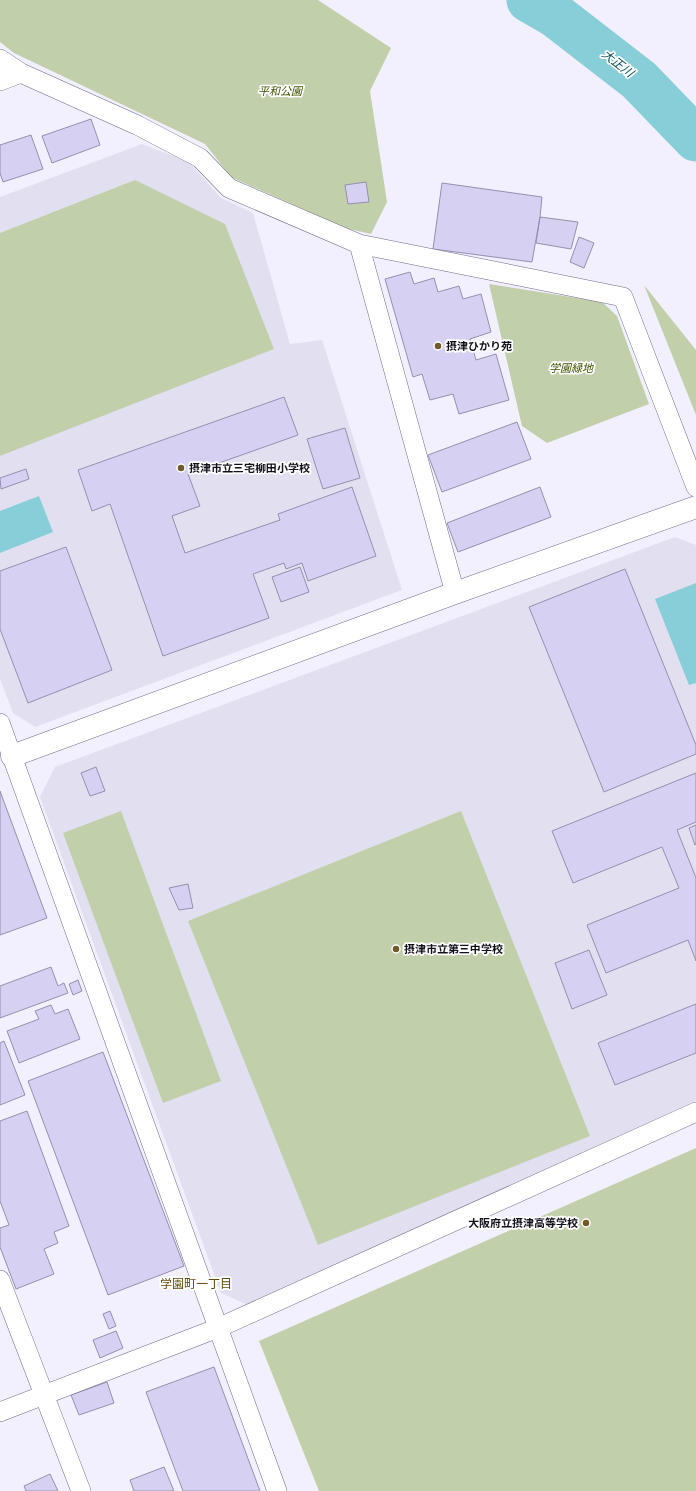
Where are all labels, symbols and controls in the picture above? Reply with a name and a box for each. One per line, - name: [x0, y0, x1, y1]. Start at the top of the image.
- water label: 大正川: [599, 46, 638, 81]
- park label: 平和公園: [258, 84, 304, 98]
- place label: 摂津ひかり苑: [446, 339, 512, 353]
- marker: 摂津ひかり苑: [433, 341, 443, 351]
- park label: 学園緑地: [549, 361, 594, 375]
- place label: 摂津市立三宅柳田小学校: [189, 461, 310, 475]
- marker: 摂津市立三宅柳田小学校: [176, 463, 186, 473]
- place label: 摂津市立第三中学校: [404, 942, 503, 956]
- marker: 摂津市立第三中学校: [391, 944, 401, 954]
- place label: 大阪府立摂津高等学校: [468, 1216, 578, 1230]
- marker: 大阪府立摂津高等学校: [581, 1218, 591, 1228]
- district label: 学園町一丁目: [160, 1276, 232, 1291]

